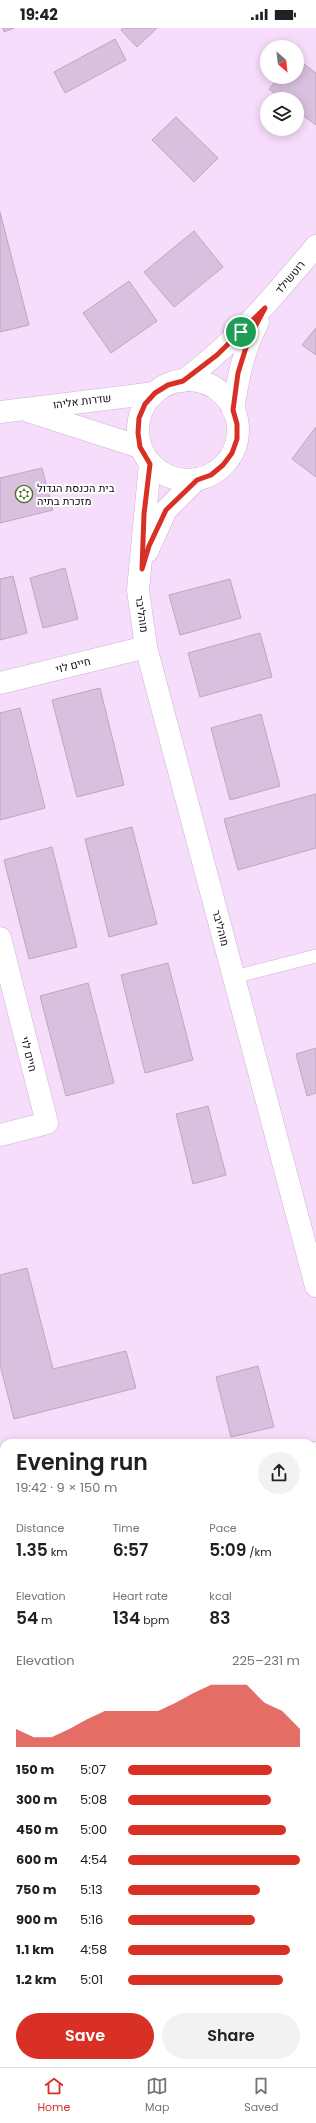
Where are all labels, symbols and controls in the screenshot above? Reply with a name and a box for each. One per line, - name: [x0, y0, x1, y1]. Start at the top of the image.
- text: 19:42: [20, 4, 58, 25]
- north arrow: [260, 40, 304, 84]
- map controls: [260, 40, 304, 136]
- button: layers: [260, 92, 304, 136]
- street label: רוטשילד: [271, 257, 309, 297]
- pin: [224, 315, 258, 349]
- icon: arrive: [230, 321, 252, 343]
- street label: שדרות אליהו: [52, 389, 112, 413]
- place label: בית הכנסת הגדול מזכרת בתיה: [37, 480, 115, 509]
- synagogue icon: בית הכנסת הגדול מזכרת בתיה: [14, 484, 34, 504]
- street label: מוהליבר: [132, 595, 152, 633]
- street label: חיים לוי: [54, 653, 92, 677]
- street label: מוהליבר: [209, 908, 234, 948]
- street label: חיים לוי: [17, 1035, 41, 1073]
- text: Evening run: [16, 1447, 148, 1478]
- button: share: [258, 1452, 300, 1494]
- text: 19:42 · 9 × 150 m: [16, 1478, 117, 1497]
- text: Distance: [16, 1520, 64, 1536]
- text: Time: [113, 1520, 139, 1536]
- text: Pace: [209, 1520, 237, 1536]
- text: 1.35: [16, 1538, 48, 1562]
- text: 6:57: [113, 1538, 148, 1562]
- text: 5:09: [209, 1538, 246, 1562]
- text: km: [48, 1544, 68, 1560]
- text: /km: [246, 1544, 272, 1560]
- text: Elevation: [16, 1588, 66, 1604]
- text: Heart rate: [113, 1588, 168, 1604]
- text: kcal: [209, 1588, 232, 1604]
- text: 54: [16, 1606, 38, 1630]
- text: 134: [113, 1606, 140, 1630]
- text: 83: [209, 1606, 230, 1630]
- text: m: [38, 1612, 52, 1628]
- text: bpm: [140, 1612, 169, 1628]
- text: Elevation: [16, 1651, 75, 1670]
- text: 225–231 m: [232, 1651, 300, 1670]
- text: 150 m: [16, 1760, 54, 1779]
- text: 5:07: [80, 1760, 106, 1779]
- text: 300 m: [16, 1790, 57, 1809]
- text: 5:08: [80, 1790, 107, 1809]
- text: 450 m: [16, 1820, 58, 1839]
- text: 5:00: [80, 1820, 107, 1839]
- text: 600 m: [16, 1850, 58, 1869]
- text: 4:54: [80, 1850, 107, 1869]
- text: 750 m: [16, 1880, 56, 1899]
- text: 5:13: [80, 1880, 103, 1899]
- text: 900 m: [16, 1910, 57, 1929]
- text: 5:16: [80, 1910, 103, 1929]
- text: 1.1 km: [16, 1940, 54, 1959]
- text: 4:58: [80, 1940, 107, 1959]
- text: 1.2 km: [16, 1970, 57, 1989]
- text: 5:01: [80, 1970, 103, 1989]
- button: Save: [16, 2013, 154, 2059]
- button: Share: [162, 2013, 300, 2059]
- tab: Home: [37, 2075, 70, 2116]
- tab: Map: [145, 2075, 169, 2116]
- tab: Saved: [244, 2075, 279, 2116]

